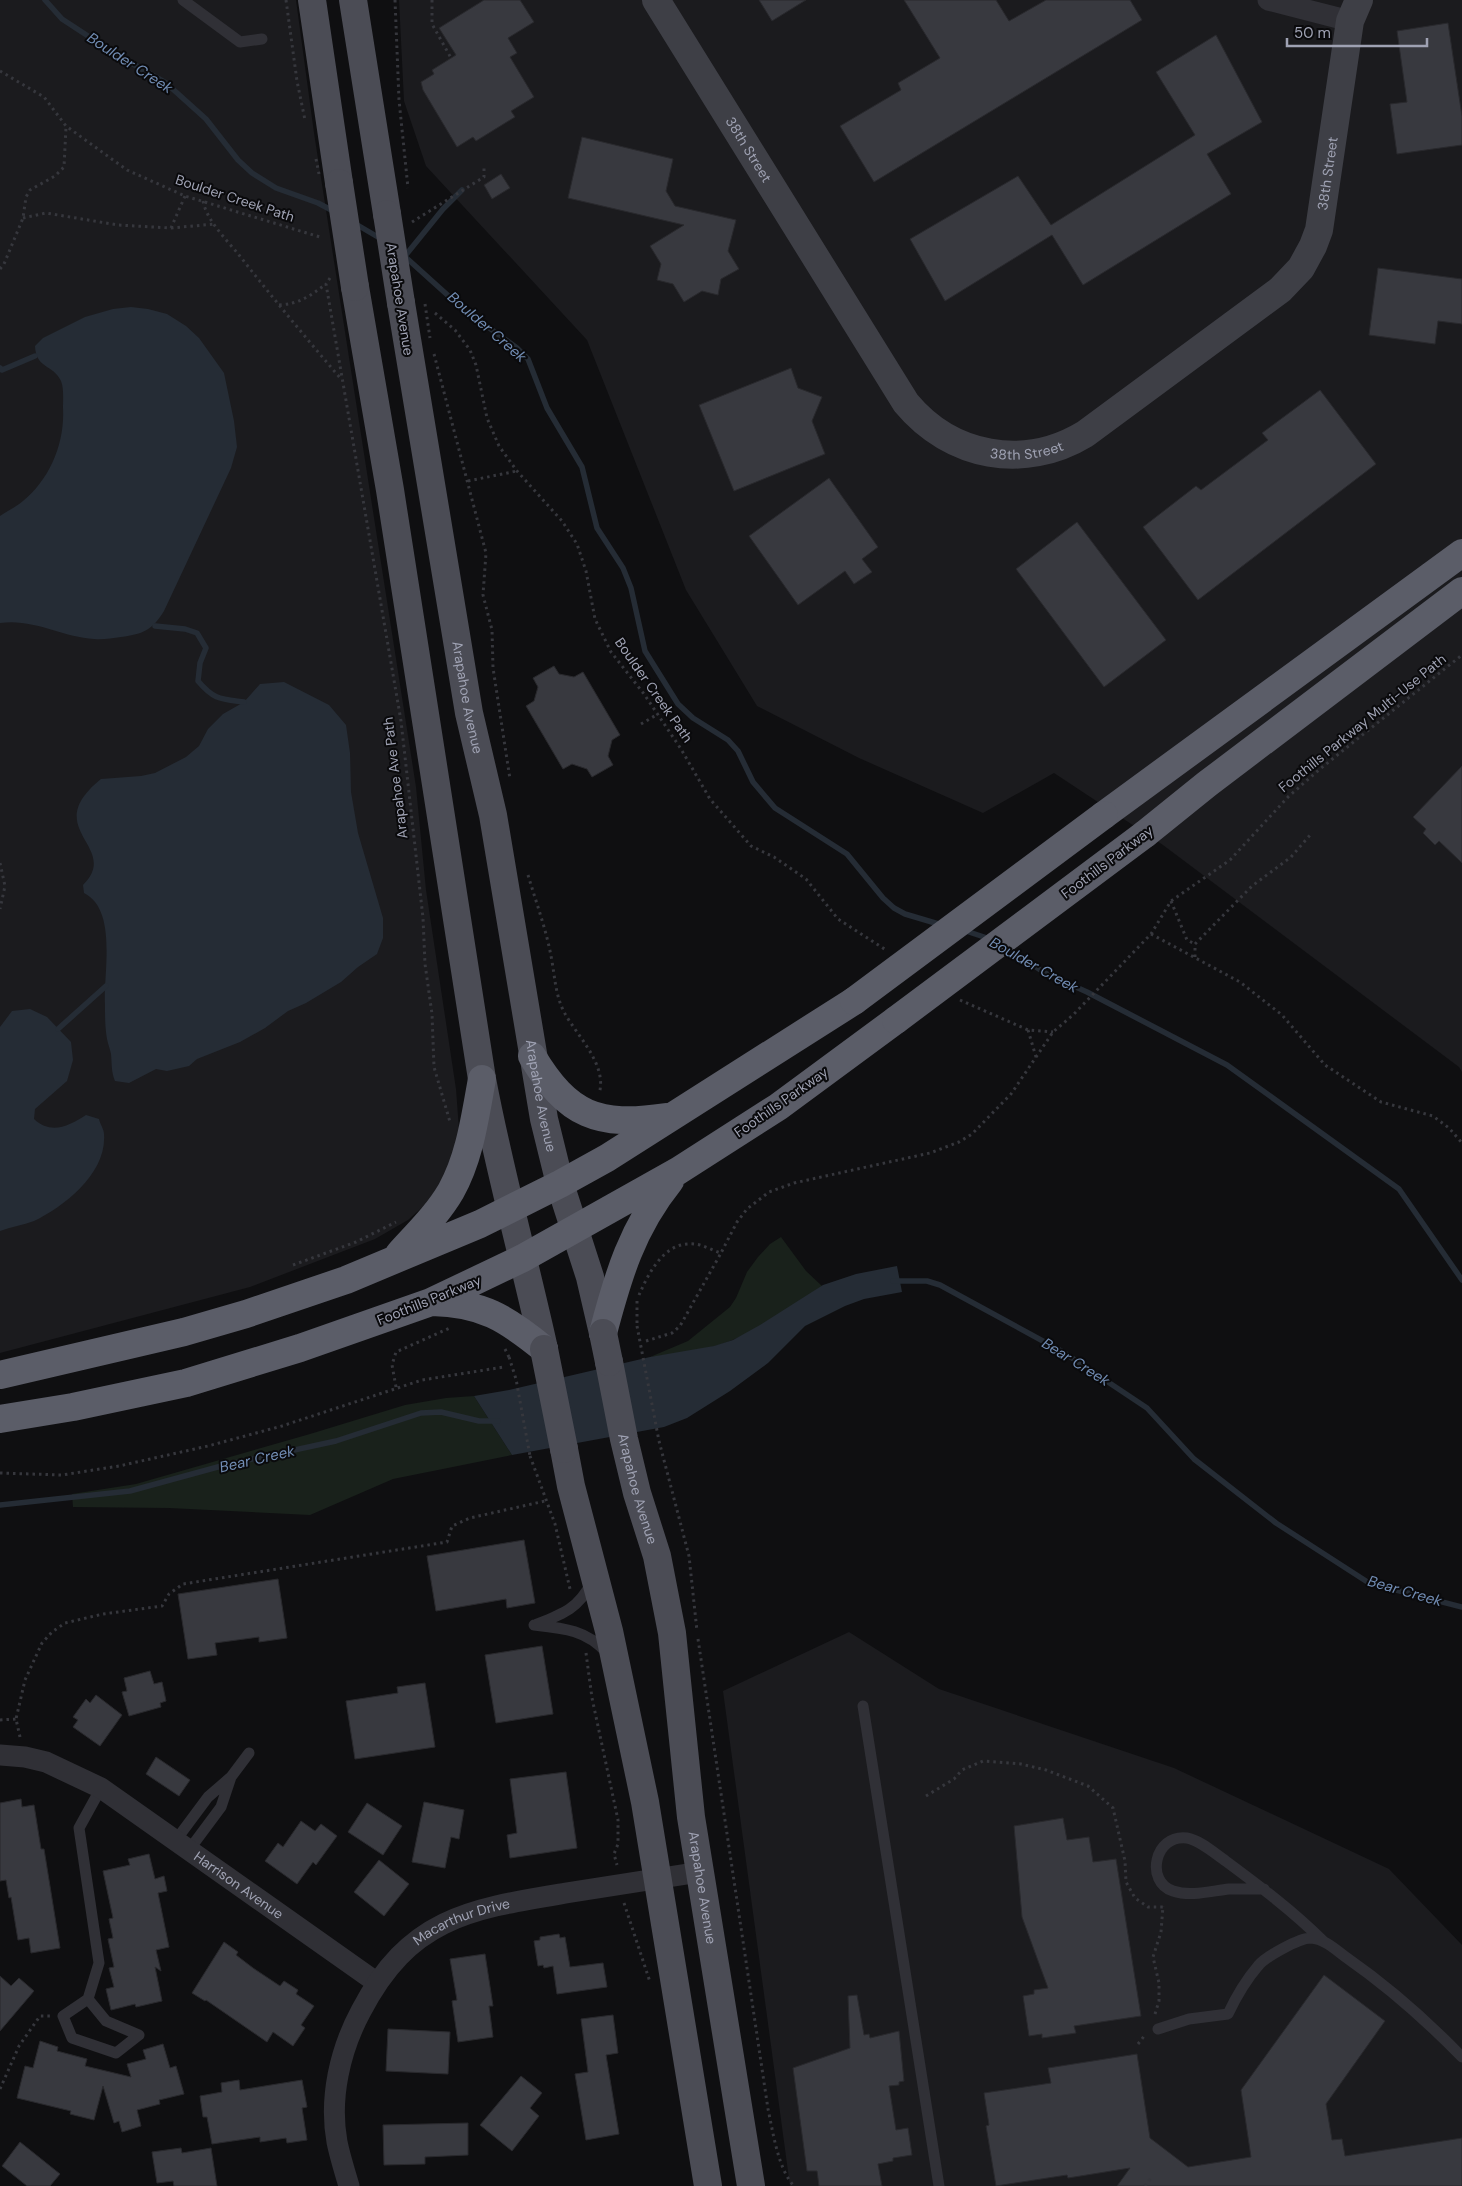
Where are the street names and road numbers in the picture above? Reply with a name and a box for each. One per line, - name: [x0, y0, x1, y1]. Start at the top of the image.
- street label: 38th Street: [722, 113, 776, 186]
- street label: 38th Street: [1313, 136, 1342, 211]
- street label: Boulder Creek Path: [173, 170, 297, 226]
- street label: Arapahoe Avenue: [382, 241, 418, 357]
- street label: 38th Street: [989, 437, 1066, 464]
- street label: Boulder Creek Path: [611, 634, 697, 746]
- street label: Arapahoe Avenue: [448, 640, 487, 755]
- street label: Foothills Parkway Multi-Use Path: [1275, 650, 1449, 796]
- street label: Arapahoe Ave Path: [379, 716, 411, 840]
- street label: Foothills Parkway: [1057, 821, 1157, 902]
- street label: Arapahoe Avenue: [522, 1038, 561, 1154]
- street label: Foothills Parkway: [731, 1063, 832, 1141]
- street label: Foothills Parkway: [374, 1271, 484, 1329]
- street label: Arapahoe Avenue: [614, 1432, 662, 1546]
- street label: Arapahoe Avenue: [684, 1830, 721, 1945]
- street label: Harrison Avenue: [190, 1847, 287, 1923]
- street label: Macarthur Drive: [409, 1894, 511, 1949]

